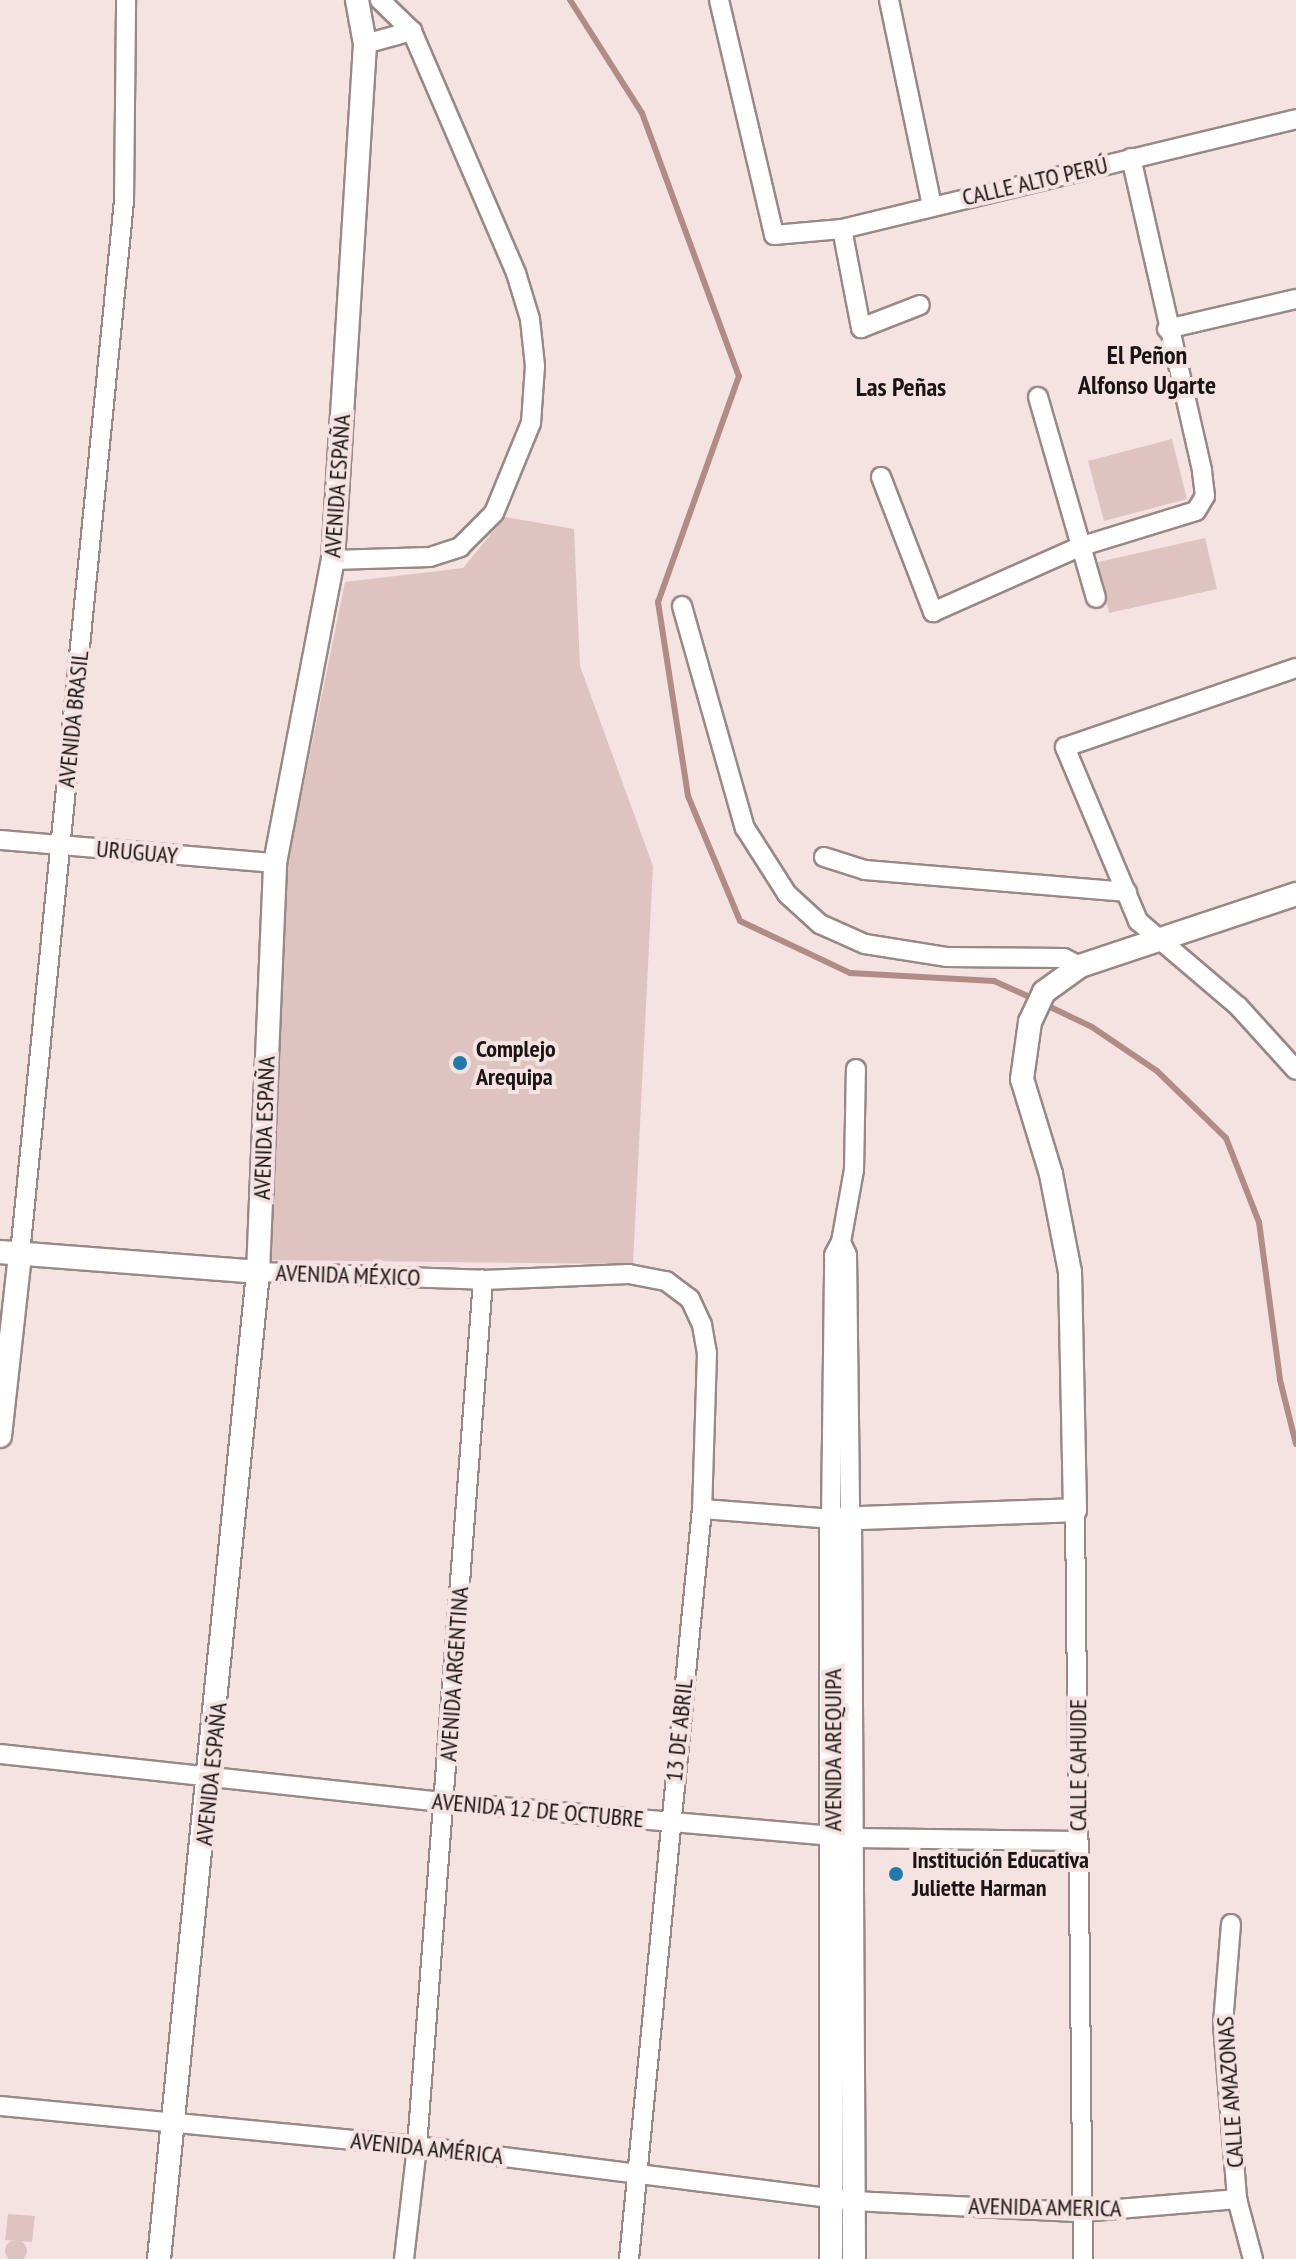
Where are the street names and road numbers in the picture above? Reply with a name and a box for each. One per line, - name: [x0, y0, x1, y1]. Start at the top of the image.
- street label: CALLE ALTO PERÚ: [959, 150, 1111, 212]
- street label: AVENIDA ESPAÑA: [318, 413, 356, 559]
- street label: AVENIDA BRASIL: [51, 649, 95, 789]
- street label: URUGUAY: [95, 834, 179, 870]
- street label: AVENIDA ESPAÑA: [247, 1055, 281, 1201]
- street label: AVENIDA MÉXICO: [275, 1258, 421, 1292]
- street label: AVENIDA ARGENTINA: [433, 1585, 475, 1763]
- street label: AVENIDA AREQUIPA: [819, 1668, 847, 1832]
- street label: 13 DE ABRIL: [659, 1677, 699, 1783]
- street label: CALLE CAHUIDE: [1064, 1699, 1092, 1831]
- street label: AVENIDA ESPAÑA: [189, 1701, 233, 1847]
- street label: AVENIDA 12 DE OCTUBRE: [430, 1786, 646, 1834]
- street label: CALLE AMAZONAS: [1210, 2015, 1250, 2169]
- street label: AVENIDA AMÉRICA: [349, 2126, 505, 2170]
- street label: AVENIDA AMERICA: [967, 2191, 1123, 2223]

